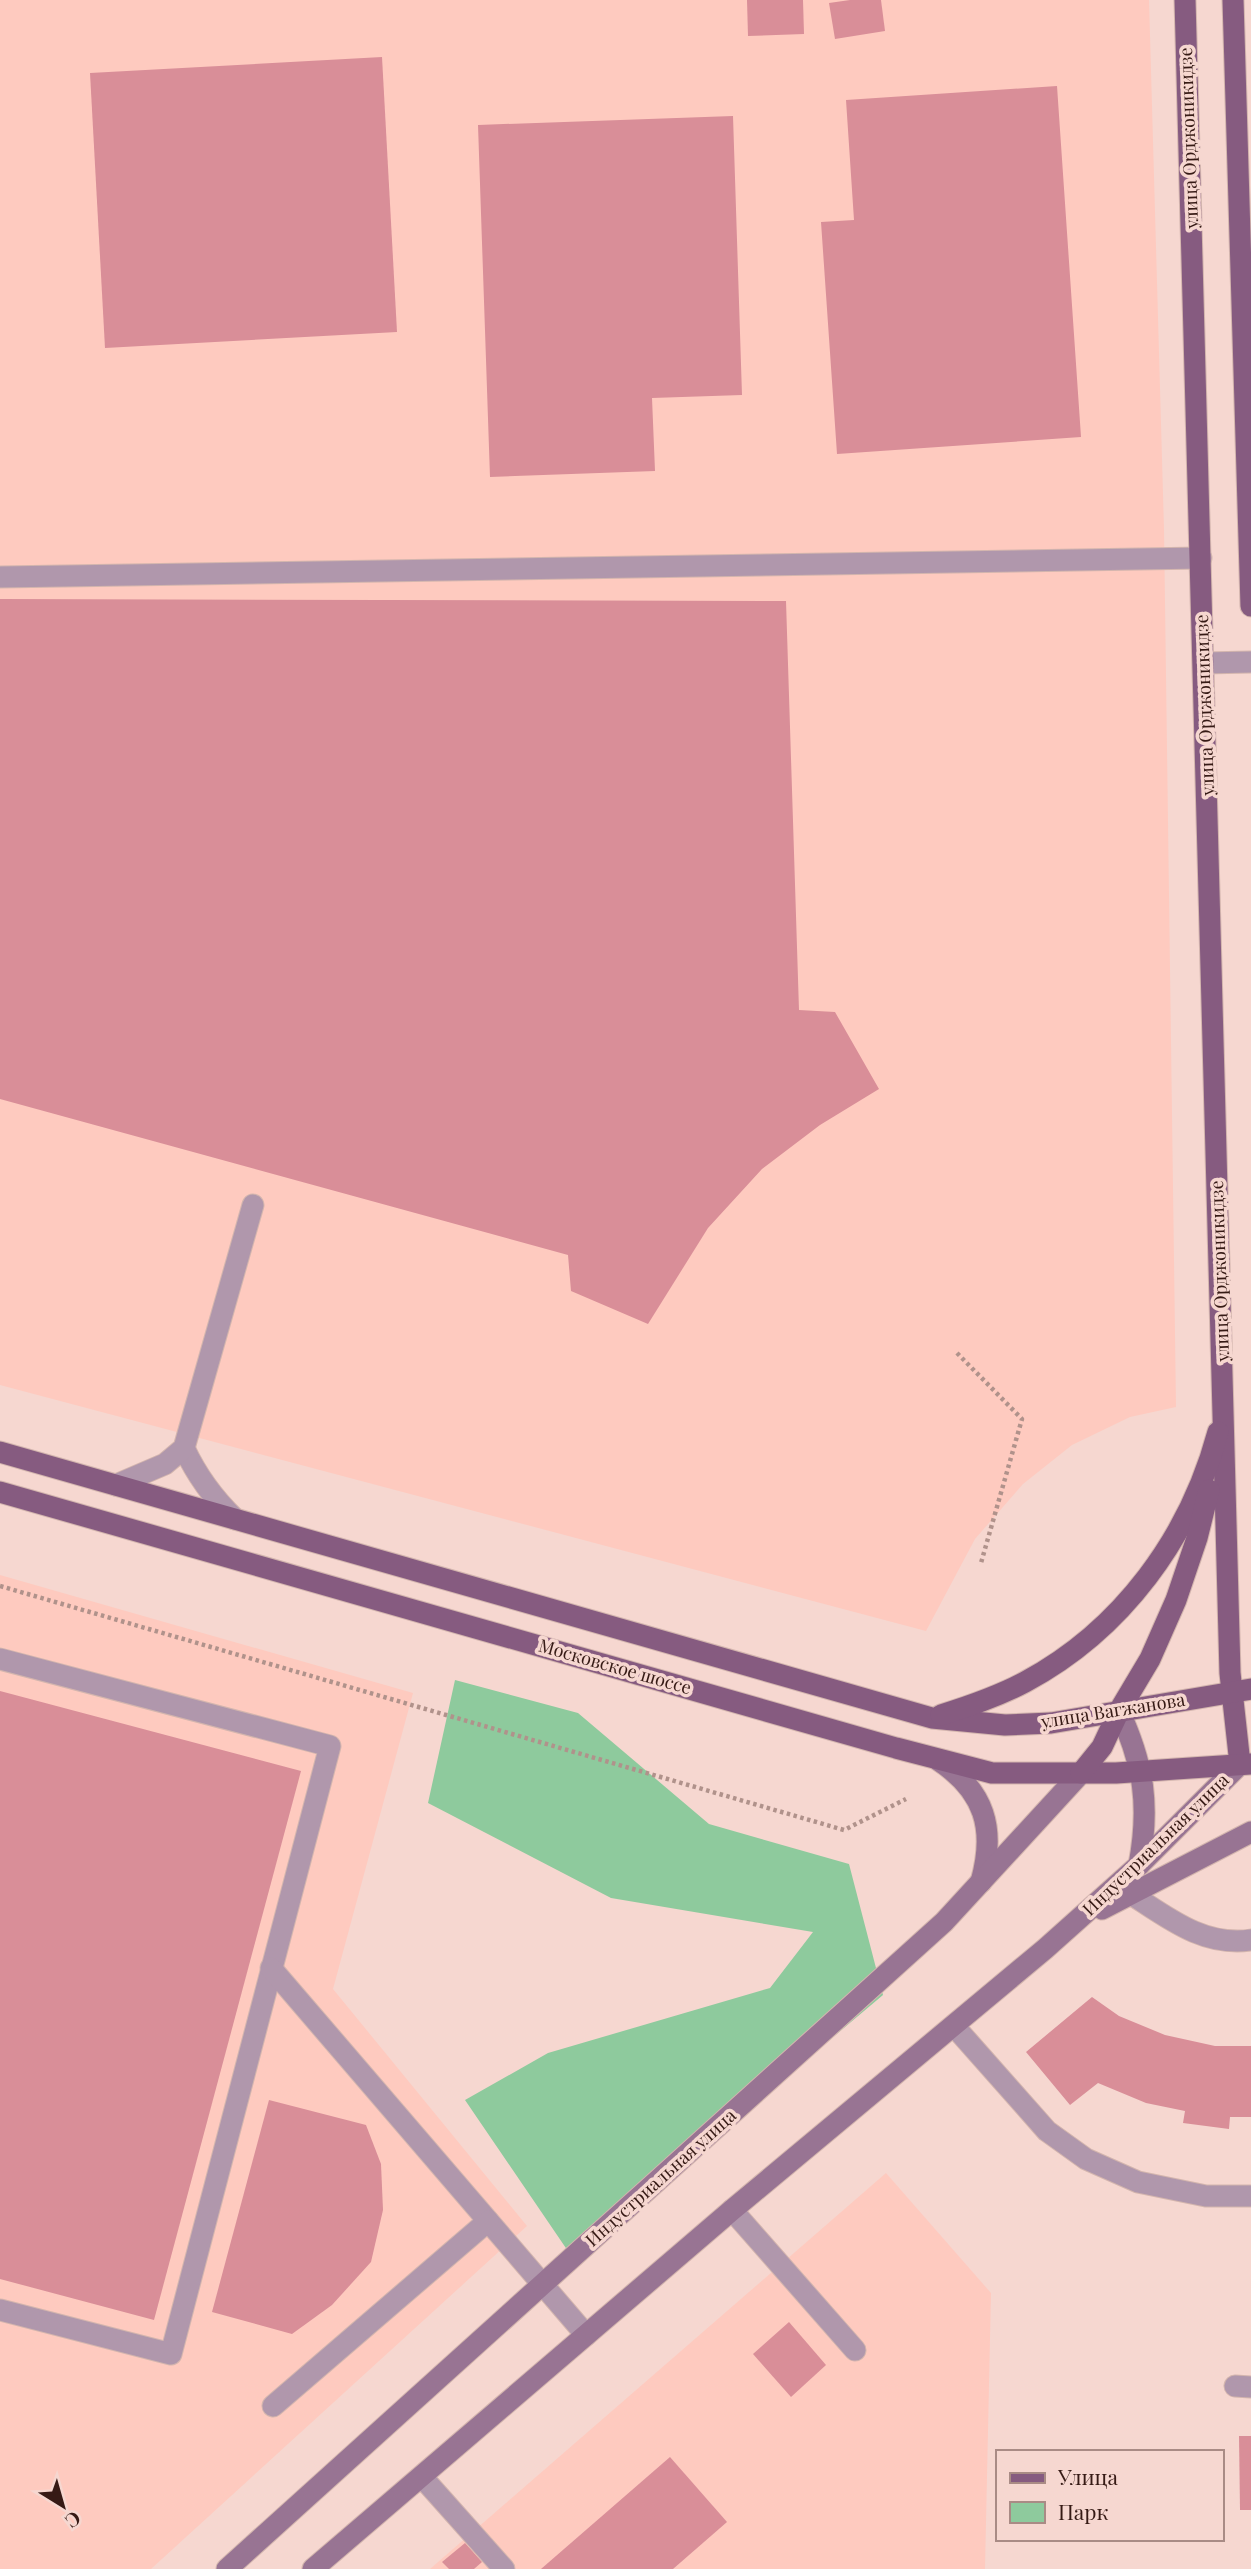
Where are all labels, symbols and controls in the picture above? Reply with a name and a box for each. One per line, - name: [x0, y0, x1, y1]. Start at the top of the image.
- street label: улица Орджоникидзе: [1173, 47, 1203, 230]
- street label: улица Орджоникидзе: [1189, 614, 1219, 797]
- street label: улица Орджоникидзе: [1204, 1180, 1234, 1363]
- street label: Московское шоссе: [536, 1633, 694, 1699]
- street label: улица Вагжанова: [1038, 1687, 1187, 1733]
- street label: Индустриальная улица: [1077, 1768, 1234, 1921]
- street label: Индустриальная улица: [580, 2103, 741, 2251]
- legend: [996, 2450, 1223, 2541]
- text: Улица: [1057, 2462, 1119, 2490]
- north arrow: [28, 2471, 98, 2541]
- text: Парк: [1058, 2497, 1108, 2525]
- text: С: [61, 2506, 87, 2535]

